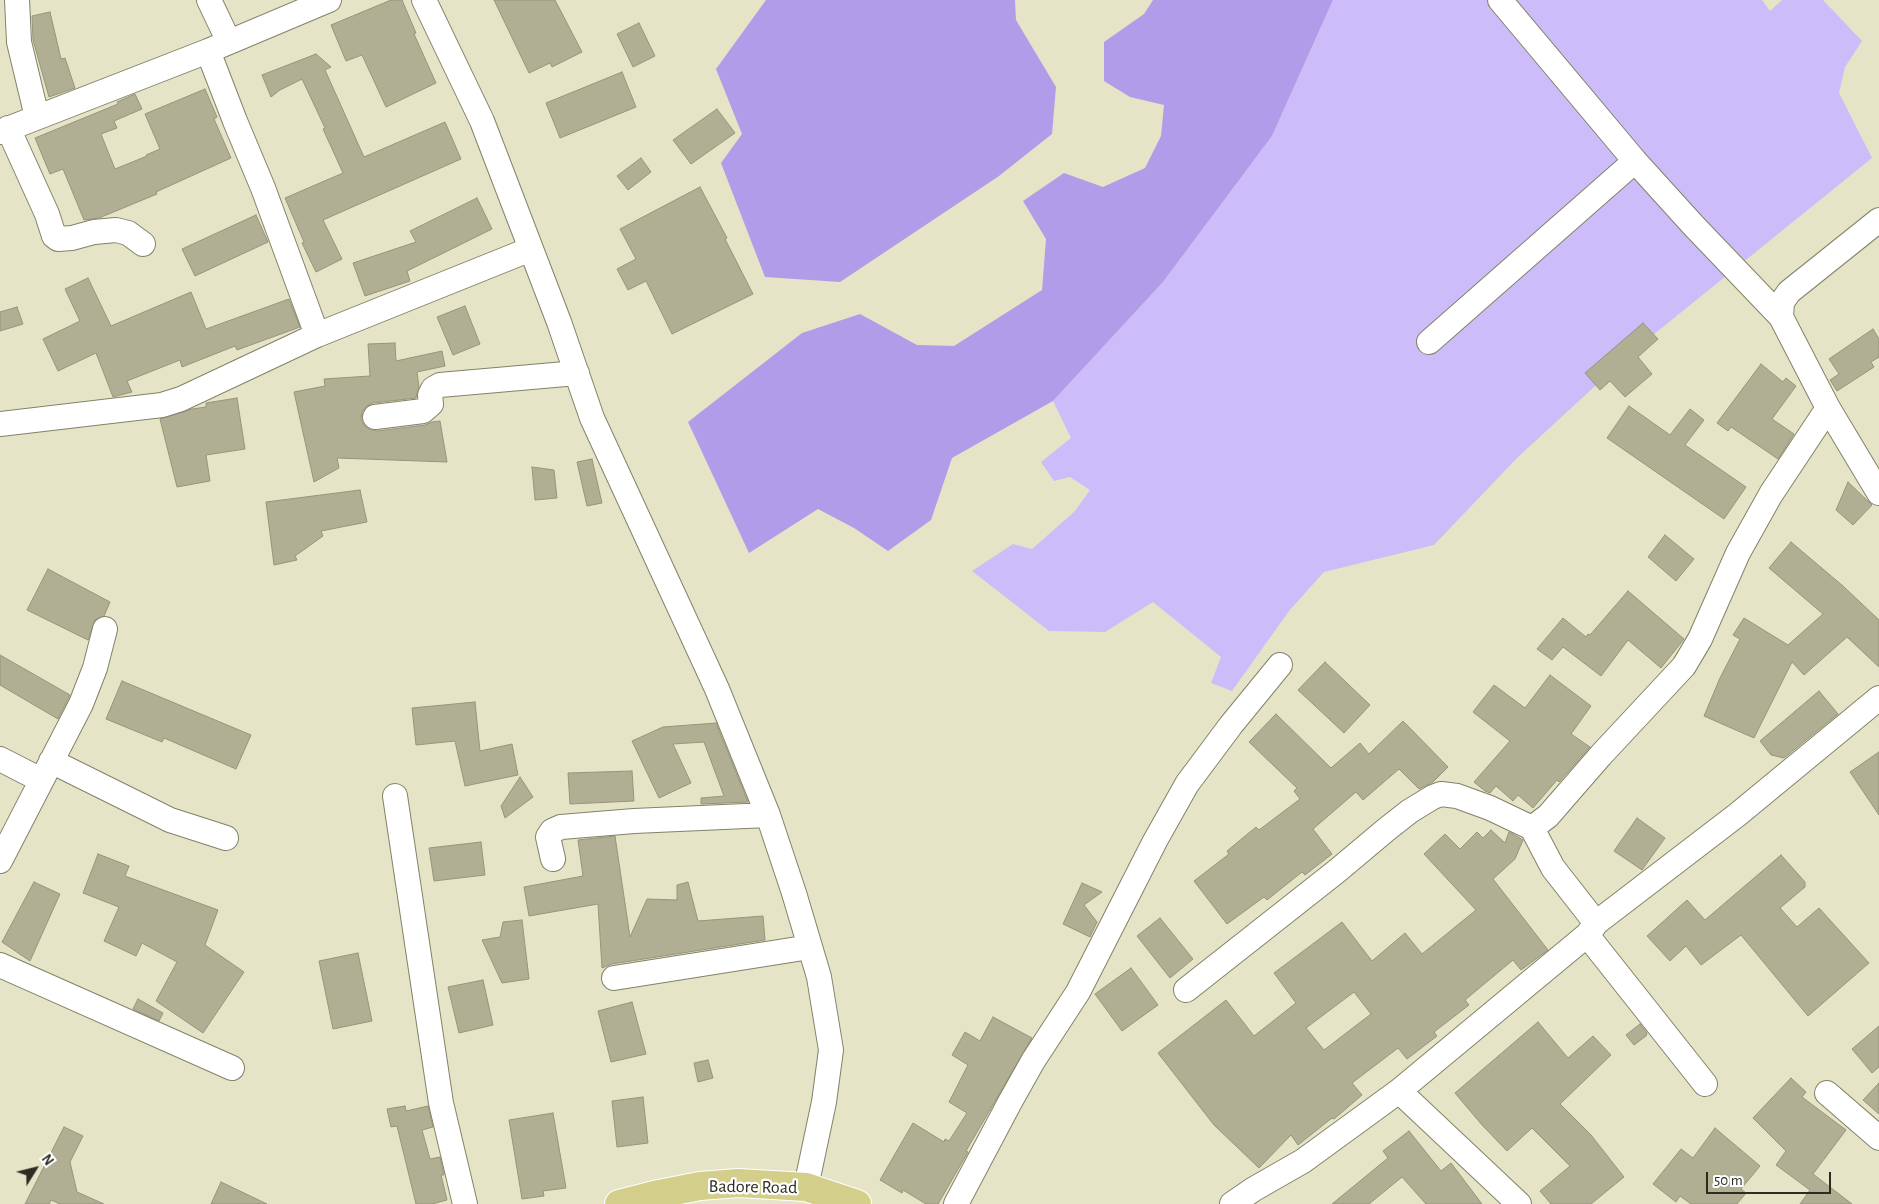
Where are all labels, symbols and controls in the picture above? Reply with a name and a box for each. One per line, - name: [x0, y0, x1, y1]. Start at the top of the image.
- north arrow: [10, 1144, 60, 1194]
- text: N: [39, 1152, 56, 1168]
- scale bar: [1709, 1162, 1834, 1194]
- text: 50 m: [1714, 1173, 1743, 1188]
- street label: Badore Road: [708, 1175, 798, 1199]

